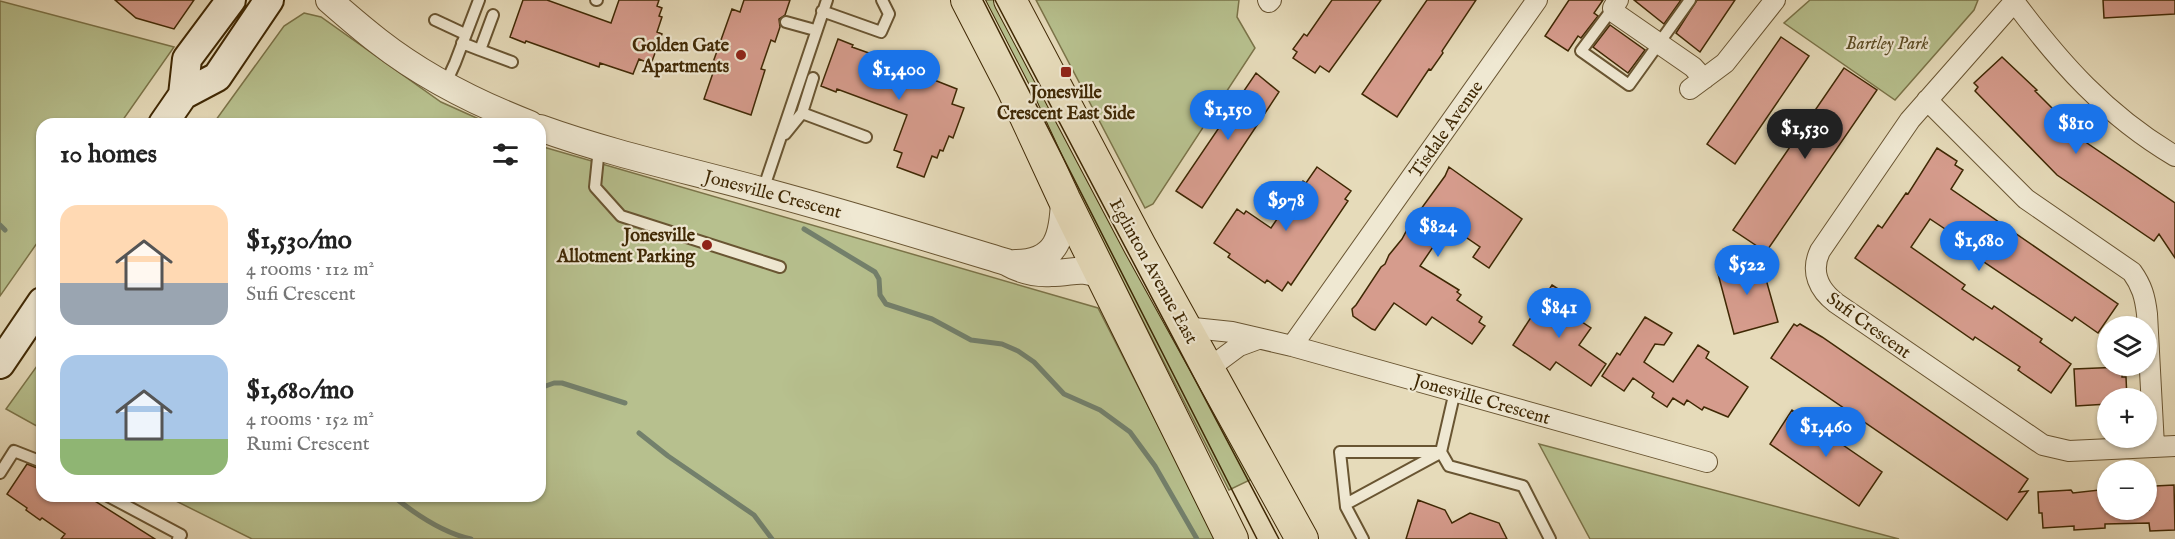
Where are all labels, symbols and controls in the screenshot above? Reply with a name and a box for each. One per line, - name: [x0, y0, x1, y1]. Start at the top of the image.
- park label: Bartley Park: [1846, 33, 1928, 56]
- place label: Golden Gate Apartments: [632, 35, 730, 79]
- marker: Golden Gate Apartments: [734, 48, 748, 62]
- pin: $1,400: [850, 50, 948, 101]
- text: $1,400: [872, 57, 926, 82]
- marker: Jonesville Crescent East Side: [1059, 65, 1073, 79]
- street label: Tisdale Avenue: [1405, 77, 1489, 183]
- place label: Jonesville Crescent East Side: [997, 82, 1136, 126]
- pin: $1,150: [1179, 90, 1277, 141]
- text: $1,150: [1204, 97, 1252, 122]
- pin: $810: [2040, 104, 2112, 155]
- pin: $1,530: [1756, 109, 1854, 160]
- text: $810: [2058, 111, 2094, 136]
- text: $1,530: [1781, 116, 1829, 141]
- text: 10 homes: [60, 138, 157, 171]
- icon: filters: [489, 138, 522, 171]
- street label: Jonesville Crescent: [700, 166, 844, 225]
- pin: $978: [1250, 181, 1322, 232]
- text: $978: [1267, 188, 1305, 213]
- street label: Eglinton Avenue East: [1103, 195, 1202, 348]
- pin: $824: [1402, 207, 1474, 258]
- text: $824: [1419, 214, 1457, 239]
- pin: $1,680: [1930, 221, 2028, 272]
- text: $1,530/mo: [246, 224, 352, 257]
- place label: Jonesville Allotment Parking: [556, 225, 696, 269]
- text: $1,680: [1954, 228, 2004, 253]
- icon: home: [108, 229, 180, 301]
- marker: Jonesville Allotment Parking: [700, 238, 714, 252]
- pin: $522: [1711, 245, 1783, 296]
- text: $522: [1728, 252, 1766, 277]
- text: 4 rooms · 112 m²: [246, 257, 374, 282]
- text: Sufi Crescent: [246, 282, 356, 307]
- pin: $841: [1523, 288, 1595, 339]
- street label: Sufi Crescent: [1821, 288, 1915, 365]
- text: $841: [1541, 295, 1577, 320]
- map controls: [2097, 316, 2157, 520]
- button: layers: [2097, 316, 2157, 376]
- street label: Jonesville Crescent: [1409, 369, 1553, 431]
- text: $1,680/mo: [246, 374, 354, 407]
- icon: home: [108, 379, 180, 451]
- button: +: [2097, 388, 2157, 448]
- text: 4 rooms · 152 m²: [246, 407, 374, 432]
- pin: $1,460: [1777, 407, 1875, 458]
- text: $1,460: [1800, 414, 1852, 439]
- text: Rumi Crescent: [246, 432, 370, 457]
- button: −: [2097, 460, 2157, 520]

